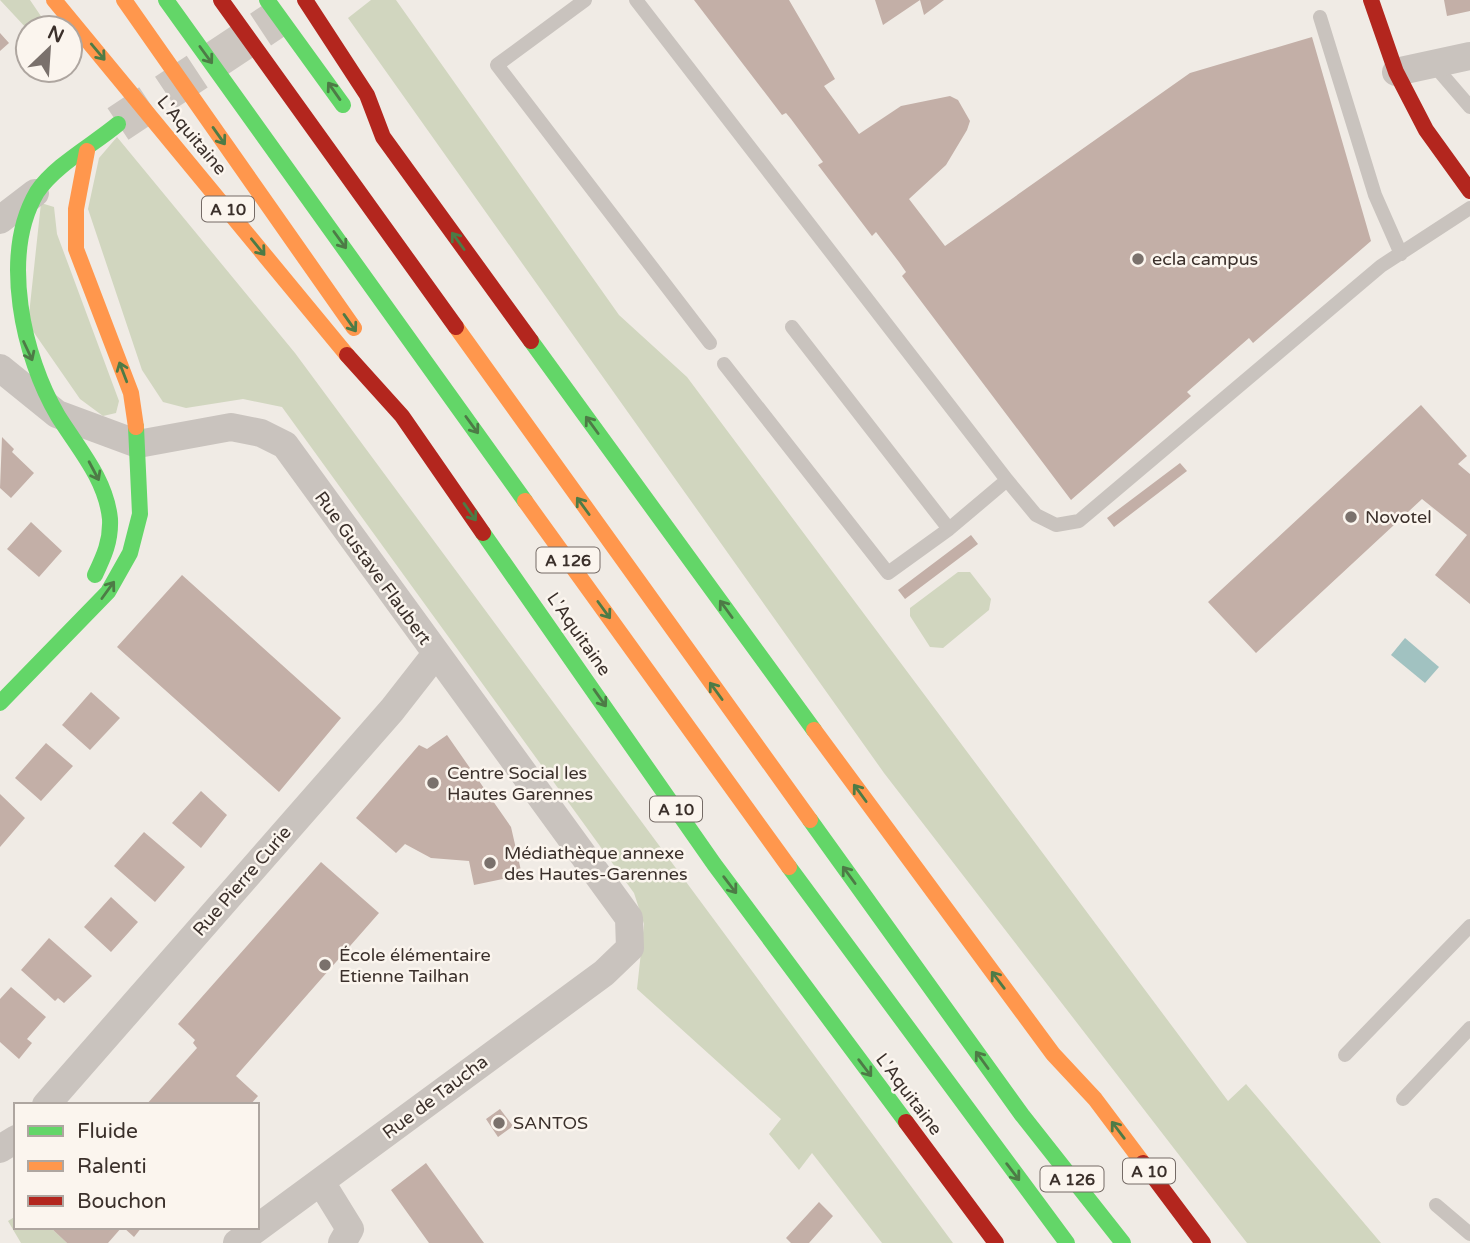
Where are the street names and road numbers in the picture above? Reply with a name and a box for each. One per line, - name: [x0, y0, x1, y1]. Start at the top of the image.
- street label: L'Aquitaine: [152, 91, 232, 179]
- road number: A 10: [202, 196, 254, 222]
- street label: Rue Gustave Flaubert: [310, 487, 436, 649]
- road number: A 126: [536, 548, 600, 572]
- street label: L'Aquitaine: [542, 588, 616, 680]
- road number: A 10: [650, 796, 702, 822]
- street label: Rue Pierre Curie: [188, 822, 296, 940]
- street label: L'Aquitaine: [871, 1049, 947, 1139]
- street label: Rue de Taucha: [378, 1050, 492, 1144]
- road number: A 10: [1123, 1158, 1175, 1184]
- road number: A 126: [1040, 1166, 1104, 1191]

